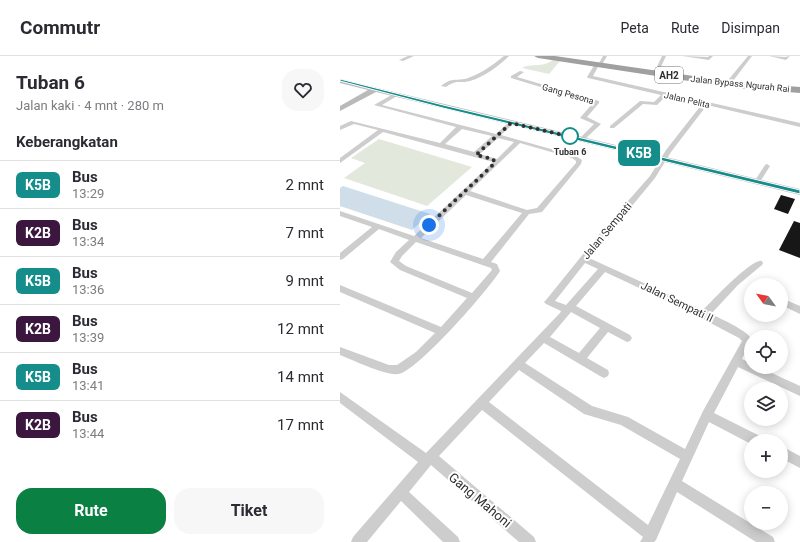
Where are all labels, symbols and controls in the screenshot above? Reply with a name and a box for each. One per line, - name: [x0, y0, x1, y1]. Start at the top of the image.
- text: Commutr: [20, 16, 100, 39]
- text: Peta: [621, 20, 649, 36]
- text: Rute: [671, 20, 699, 36]
- text: Disimpan: [721, 20, 780, 36]
- road number: AH2: [655, 67, 683, 83]
- button: heart: [282, 69, 324, 111]
- text: Tuban 6: [16, 71, 85, 94]
- street label: Jalan Bypass Ngurah Rai: [690, 74, 790, 94]
- street label: Gang Pesona: [541, 82, 595, 106]
- street label: Jalan Pelita: [663, 90, 711, 110]
- text: Jalan kaki · 4 mnt · 280 m: [16, 98, 164, 113]
- marker: Tuban 6: [561, 127, 579, 145]
- text: Keberangkatan: [16, 133, 118, 151]
- line badge: K5B: [616, 140, 662, 166]
- text: K5B: [626, 145, 652, 161]
- place label: Tuban 6: [554, 147, 586, 157]
- text: Bus: [72, 168, 98, 186]
- text: 2 mnt: [286, 176, 324, 194]
- text: K5B: [25, 177, 51, 193]
- text: 13:29: [72, 186, 104, 201]
- street label: Jalan Sempati: [580, 200, 634, 262]
- your location: [419, 215, 439, 235]
- text: Bus: [72, 216, 98, 234]
- text: 7 mnt: [286, 224, 324, 242]
- text: K2B: [25, 225, 51, 241]
- text: 13:34: [72, 234, 104, 249]
- text: Bus: [72, 264, 98, 282]
- text: 9 mnt: [286, 272, 324, 290]
- text: K5B: [25, 273, 51, 289]
- north arrow: [744, 278, 788, 322]
- map controls: [744, 278, 788, 530]
- street label: Jalan Sempati II: [639, 279, 715, 325]
- text: 13:36: [72, 282, 104, 297]
- text: Bus: [72, 312, 98, 330]
- text: 12 mnt: [277, 320, 324, 338]
- text: K2B: [25, 321, 51, 337]
- text: 13:39: [72, 330, 104, 345]
- button: locate: [744, 330, 788, 374]
- text: Bus: [72, 360, 98, 378]
- text: 14 mnt: [277, 368, 324, 386]
- text: K5B: [25, 369, 51, 385]
- text: 13:41: [72, 378, 104, 393]
- button: layers: [744, 382, 788, 426]
- text: Bus: [72, 408, 98, 426]
- text: 17 mnt: [277, 416, 324, 434]
- text: K2B: [25, 417, 51, 433]
- text: 13:44: [72, 426, 104, 441]
- button: +: [744, 434, 788, 478]
- street label: Gang Mahoni: [446, 470, 514, 530]
- button: −: [744, 486, 788, 530]
- button: Rute: [16, 488, 166, 534]
- button: Tiket: [174, 488, 324, 534]

